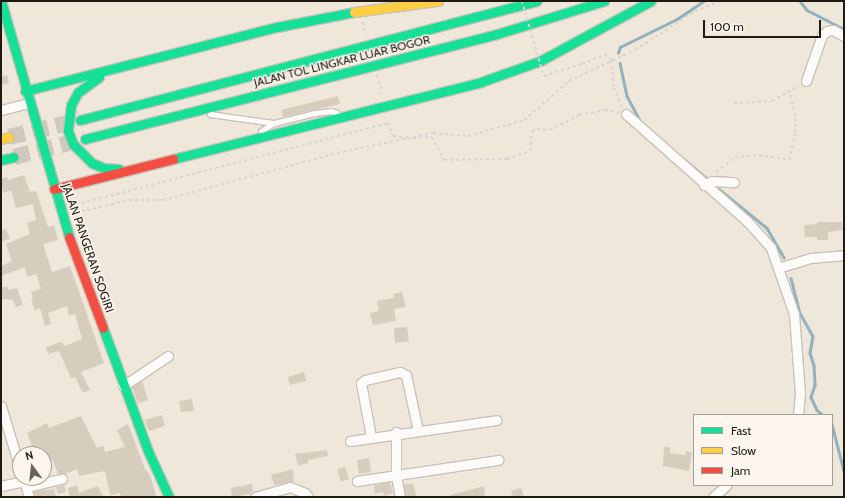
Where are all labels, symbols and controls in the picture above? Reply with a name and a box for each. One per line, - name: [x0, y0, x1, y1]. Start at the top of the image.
- scale bar: [705, 12, 823, 38]
- text: 100 m: [710, 19, 744, 34]
- street label: JALAN TOL LINGKAR LUAR BOGOR: [252, 32, 432, 90]
- street label: JALAN PANGERAN SOGIRI: [59, 182, 117, 314]
- legend: [693, 414, 833, 486]
- text: Fast: [731, 423, 751, 438]
- text: Slow: [731, 443, 756, 458]
- north arrow: [12, 446, 52, 486]
- text: N: [24, 448, 35, 463]
- text: Jam: [731, 463, 750, 478]

